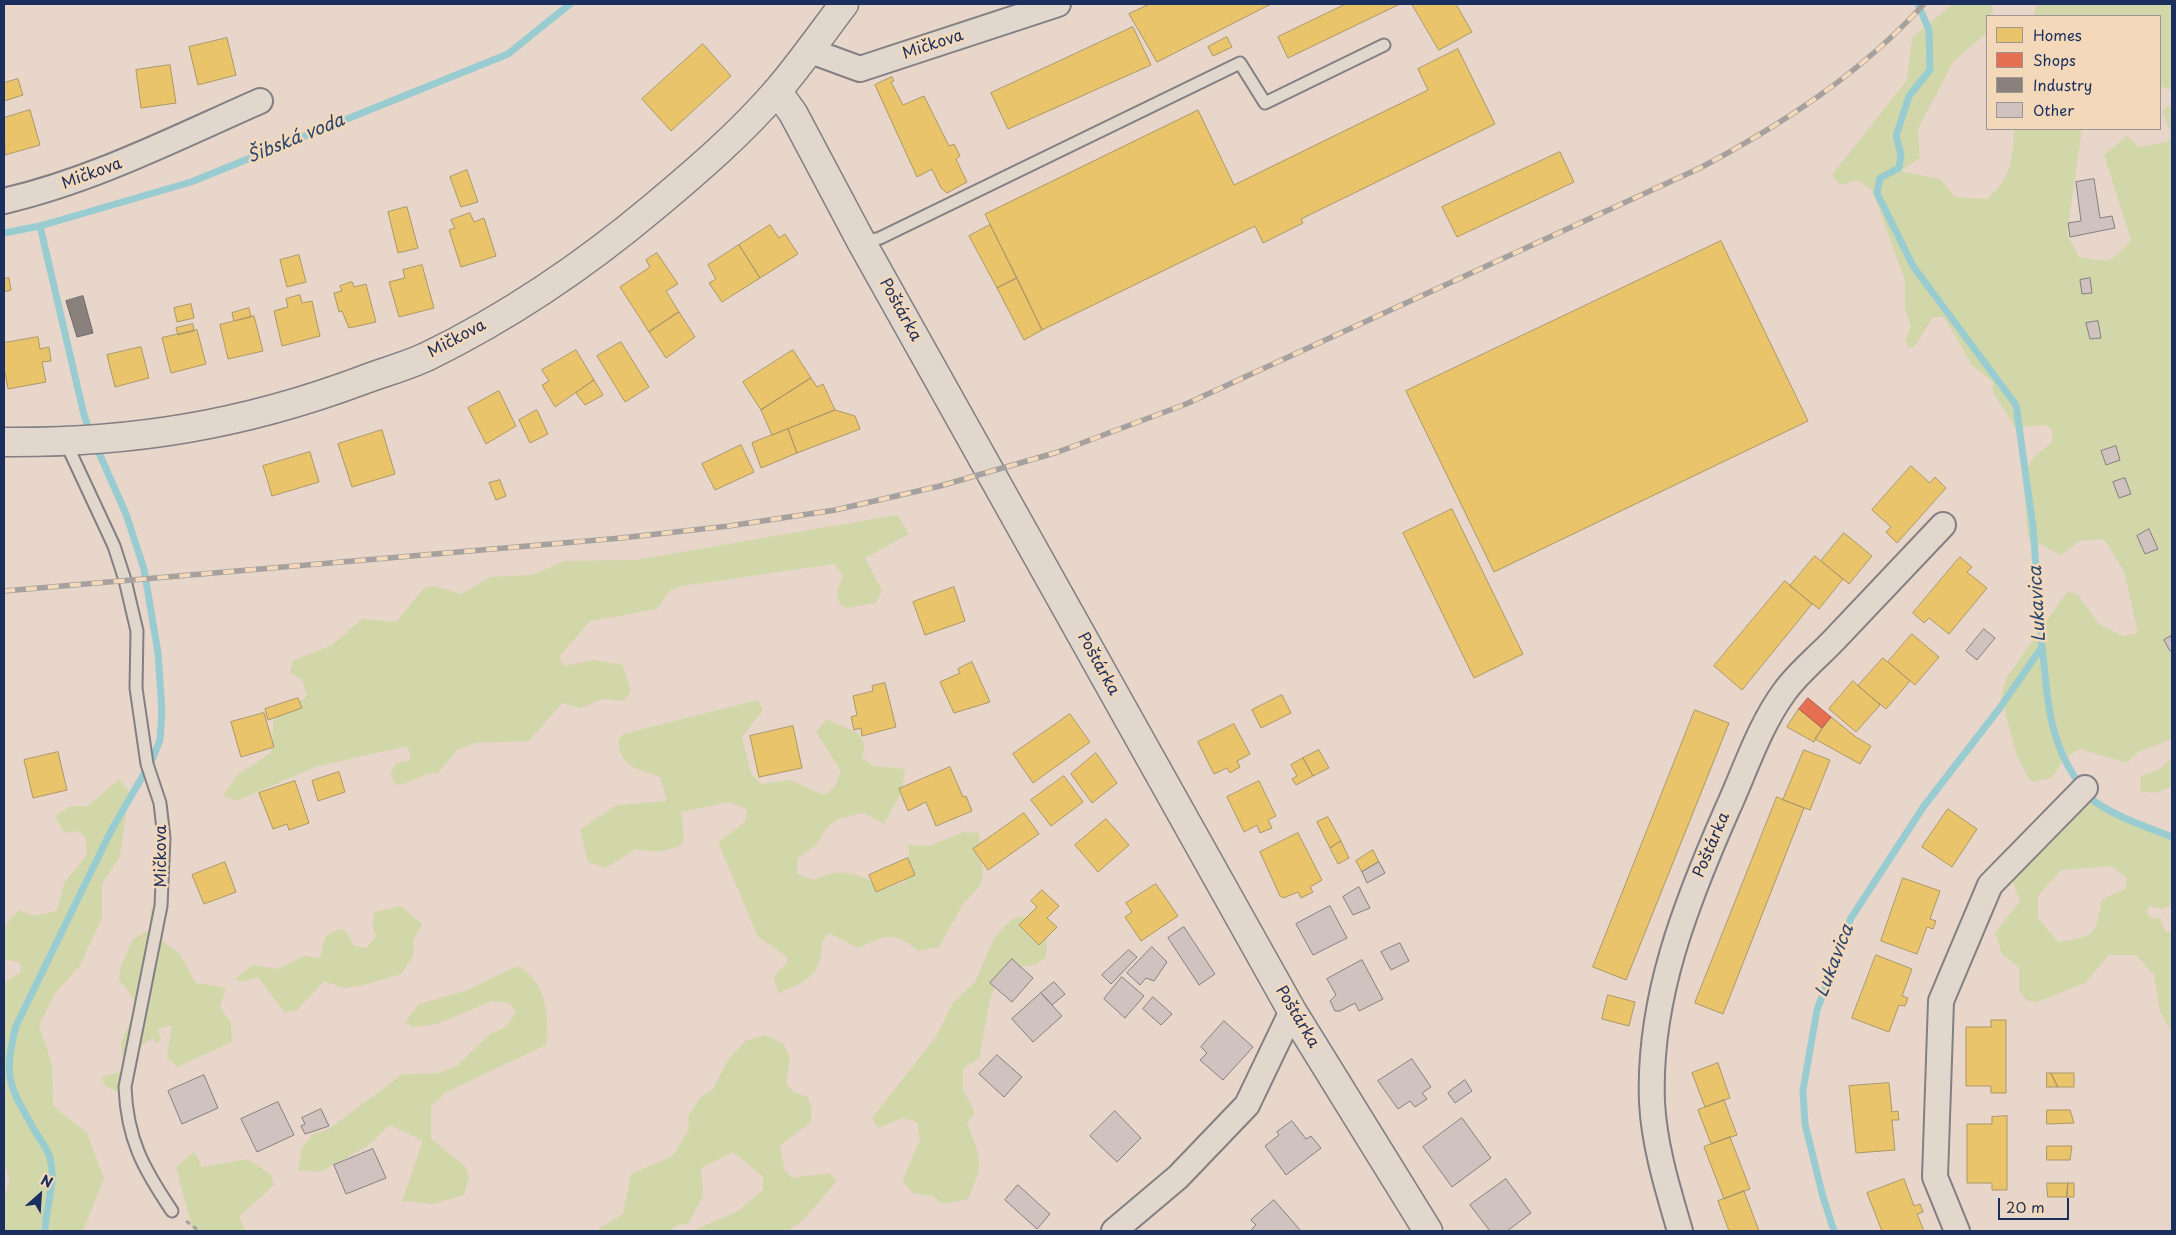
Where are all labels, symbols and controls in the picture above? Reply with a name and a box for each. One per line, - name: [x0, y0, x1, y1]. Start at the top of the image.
- legend: [1986, 15, 2161, 130]
- text: Homes: [2033, 23, 2082, 46]
- street label: Mičkova: [900, 26, 966, 64]
- text: Shops: [2033, 48, 2076, 71]
- text: Industry: [2033, 73, 2092, 96]
- text: Other: [2033, 98, 2074, 121]
- water label: Šibská voda: [244, 110, 348, 168]
- street label: Mičkova: [59, 154, 125, 194]
- street label: Poštárka: [875, 275, 925, 345]
- street label: Mičkova: [425, 316, 489, 362]
- water label: Lukavica: [2025, 566, 2051, 642]
- street label: Poštárka: [1073, 629, 1123, 699]
- street label: Poštárka: [1690, 810, 1734, 880]
- street label: Mičkova: [152, 825, 172, 887]
- water label: Lukavica: [1811, 922, 1859, 1000]
- street label: Poštárka: [1271, 983, 1323, 1051]
- text: N: [37, 1169, 56, 1193]
- north arrow: [15, 1170, 65, 1220]
- scale bar: [2001, 1188, 2072, 1220]
- text: 20 m: [2006, 1195, 2045, 1218]

